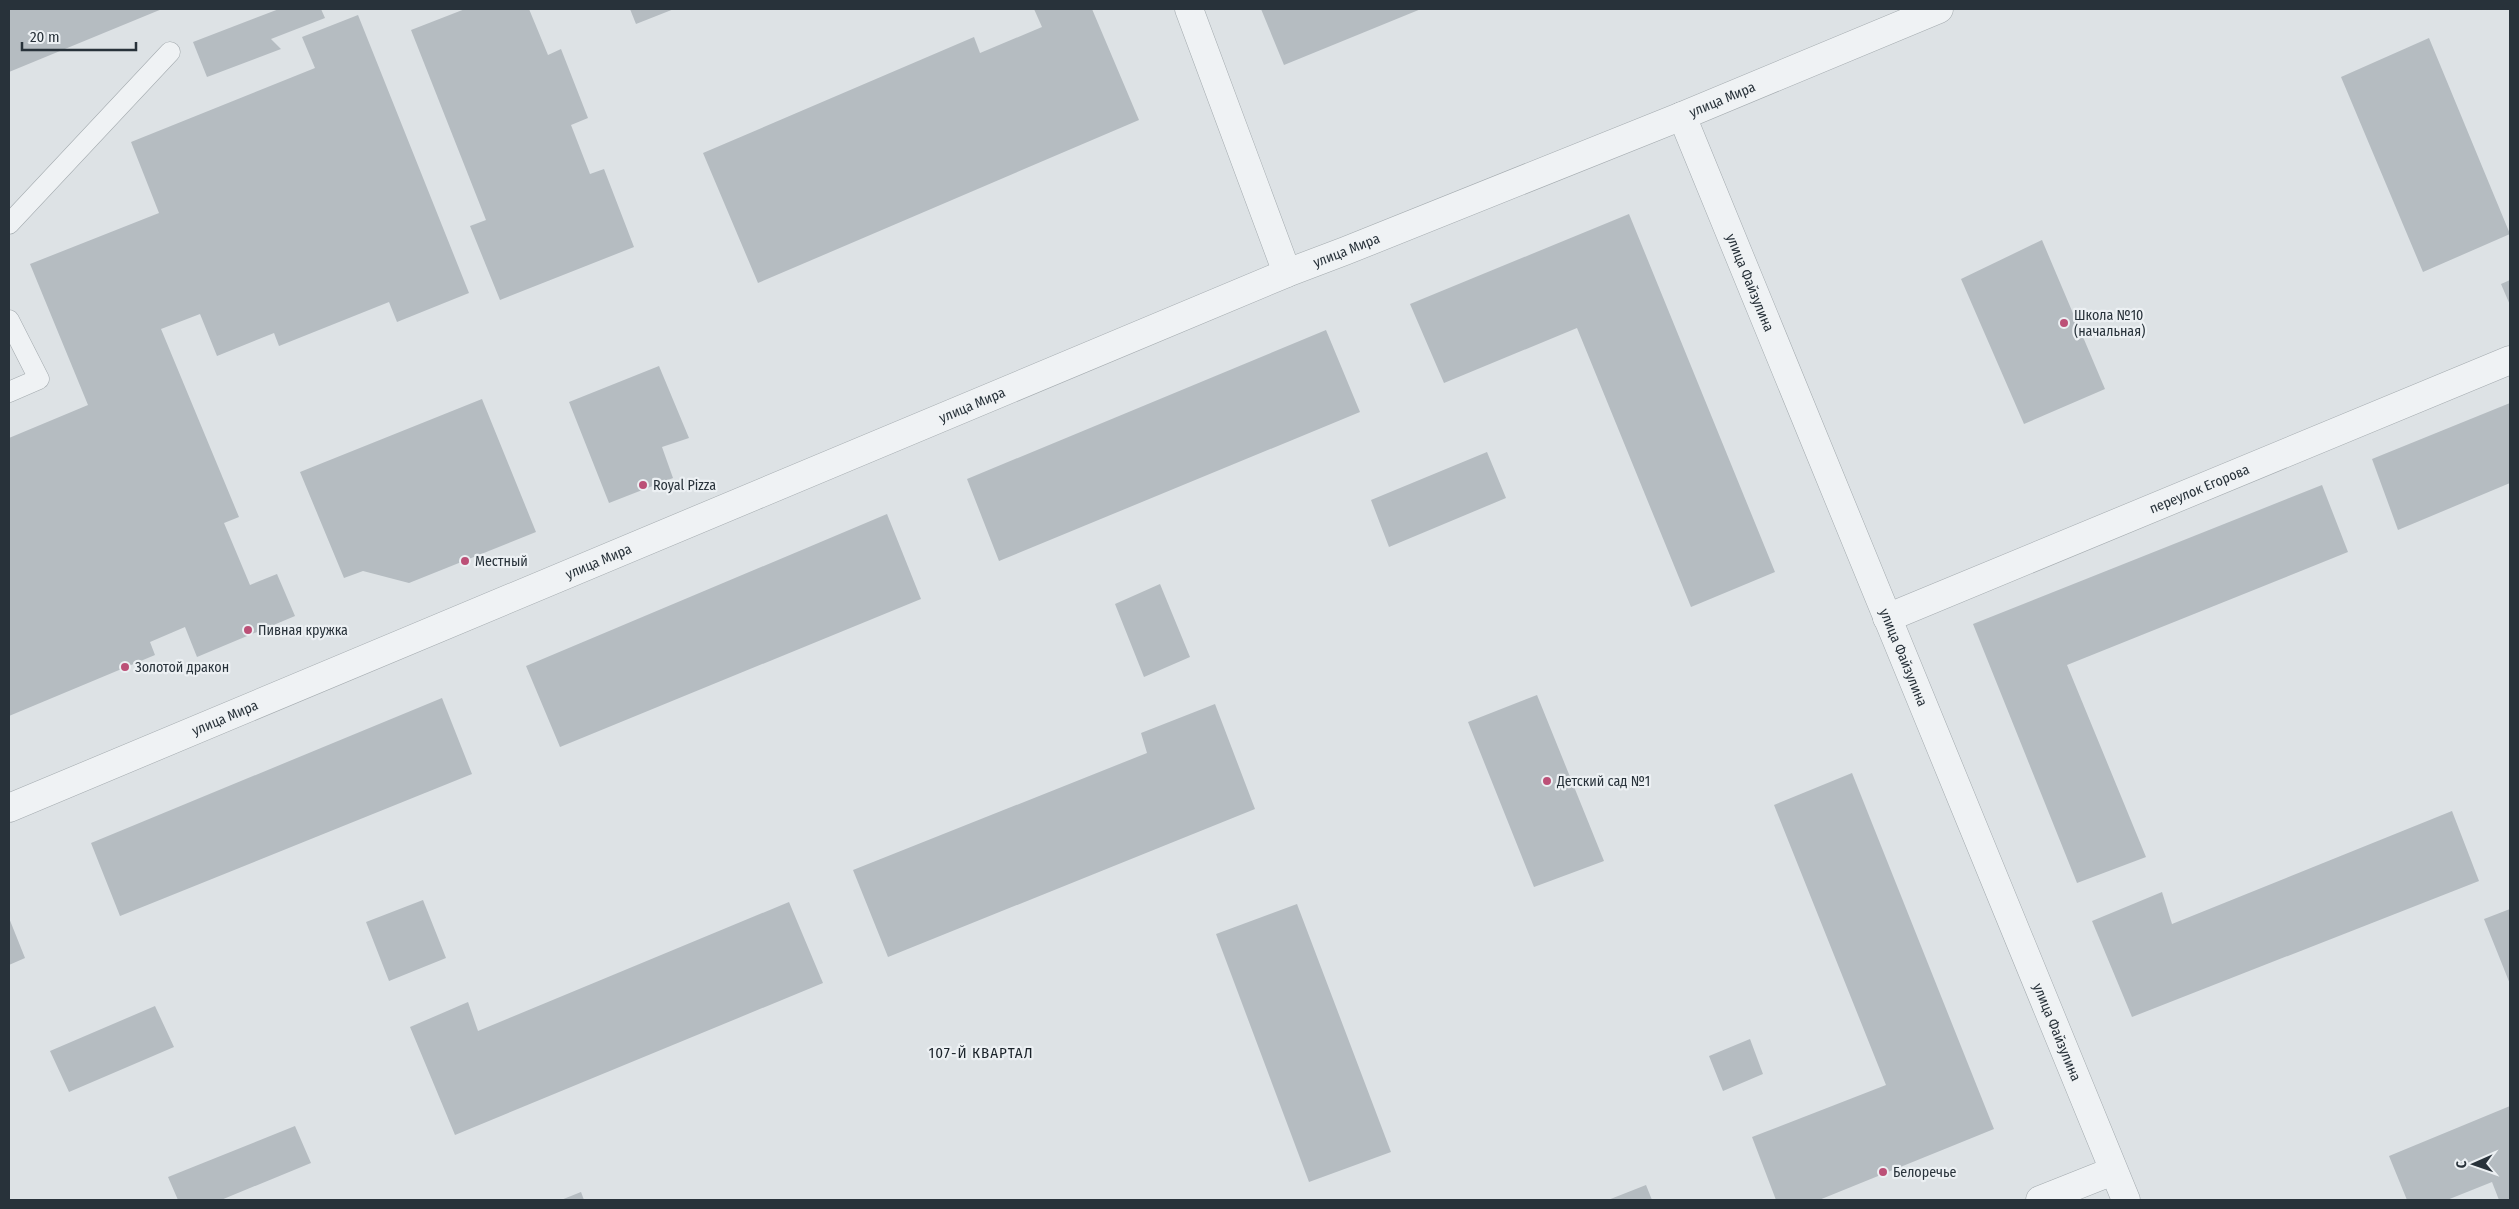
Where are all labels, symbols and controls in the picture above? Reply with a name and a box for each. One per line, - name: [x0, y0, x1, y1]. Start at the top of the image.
- scale bar: [22, 20, 136, 52]
- text: 20 m: [30, 28, 60, 46]
- street label: улица Мира: [1687, 78, 1758, 121]
- street label: улица Мира: [1311, 230, 1382, 271]
- street label: улица Файзулина: [1722, 231, 1777, 334]
- place label: Школа №10 (начальная): [2074, 307, 2145, 340]
- marker: Школа №10 (начальная): [2058, 317, 2070, 329]
- street label: улица Мира: [937, 384, 1008, 427]
- street label: переулок Егорова: [2147, 461, 2252, 517]
- place label: Royal Pizza: [653, 477, 716, 494]
- marker: Royal Pizza: [637, 479, 649, 491]
- street label: улица Мира: [563, 540, 634, 583]
- place label: Местный: [475, 553, 528, 570]
- marker: Местный: [459, 555, 471, 567]
- street label: улица Файзулина: [1876, 606, 1931, 709]
- place label: Пивная кружка: [258, 622, 348, 639]
- marker: Пивная кружка: [242, 624, 254, 636]
- place label: Золотой дракон: [135, 659, 229, 676]
- marker: Золотой дракон: [119, 661, 131, 673]
- street label: улица Мира: [189, 697, 261, 739]
- place label: Детский сад №1: [1556, 773, 1650, 790]
- marker: Детский сад №1: [1541, 775, 1553, 787]
- street label: улица Файзулина: [2029, 981, 2084, 1084]
- district label: 107-Й КВАРТАЛ: [928, 1044, 1034, 1062]
- north arrow: [2449, 1139, 2499, 1189]
- text: С: [2453, 1160, 2470, 1168]
- place label: Белоречье: [1893, 1164, 1956, 1181]
- marker: Белоречье: [1877, 1166, 1889, 1178]

